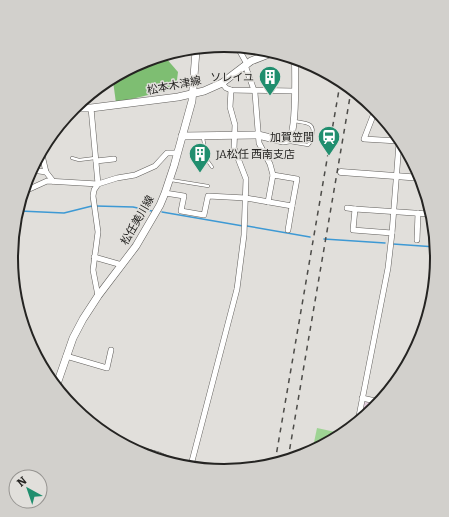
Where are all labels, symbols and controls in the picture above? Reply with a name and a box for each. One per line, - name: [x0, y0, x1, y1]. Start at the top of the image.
- building icon: ソレイユ: [257, 64, 283, 97]
- place label: ソレイユ: [210, 71, 254, 84]
- street label: 松本木津線: [146, 74, 202, 97]
- station icon: 加賀笠間: [316, 124, 342, 157]
- place label: 加賀笠間: [270, 131, 314, 144]
- building icon: JA松任 西南支店: [187, 141, 213, 174]
- place label: JA松任 西南支店: [215, 148, 295, 161]
- street label: 松任美川線: [118, 193, 157, 247]
- north arrow: [8, 469, 48, 509]
- text: N: [14, 474, 30, 489]

